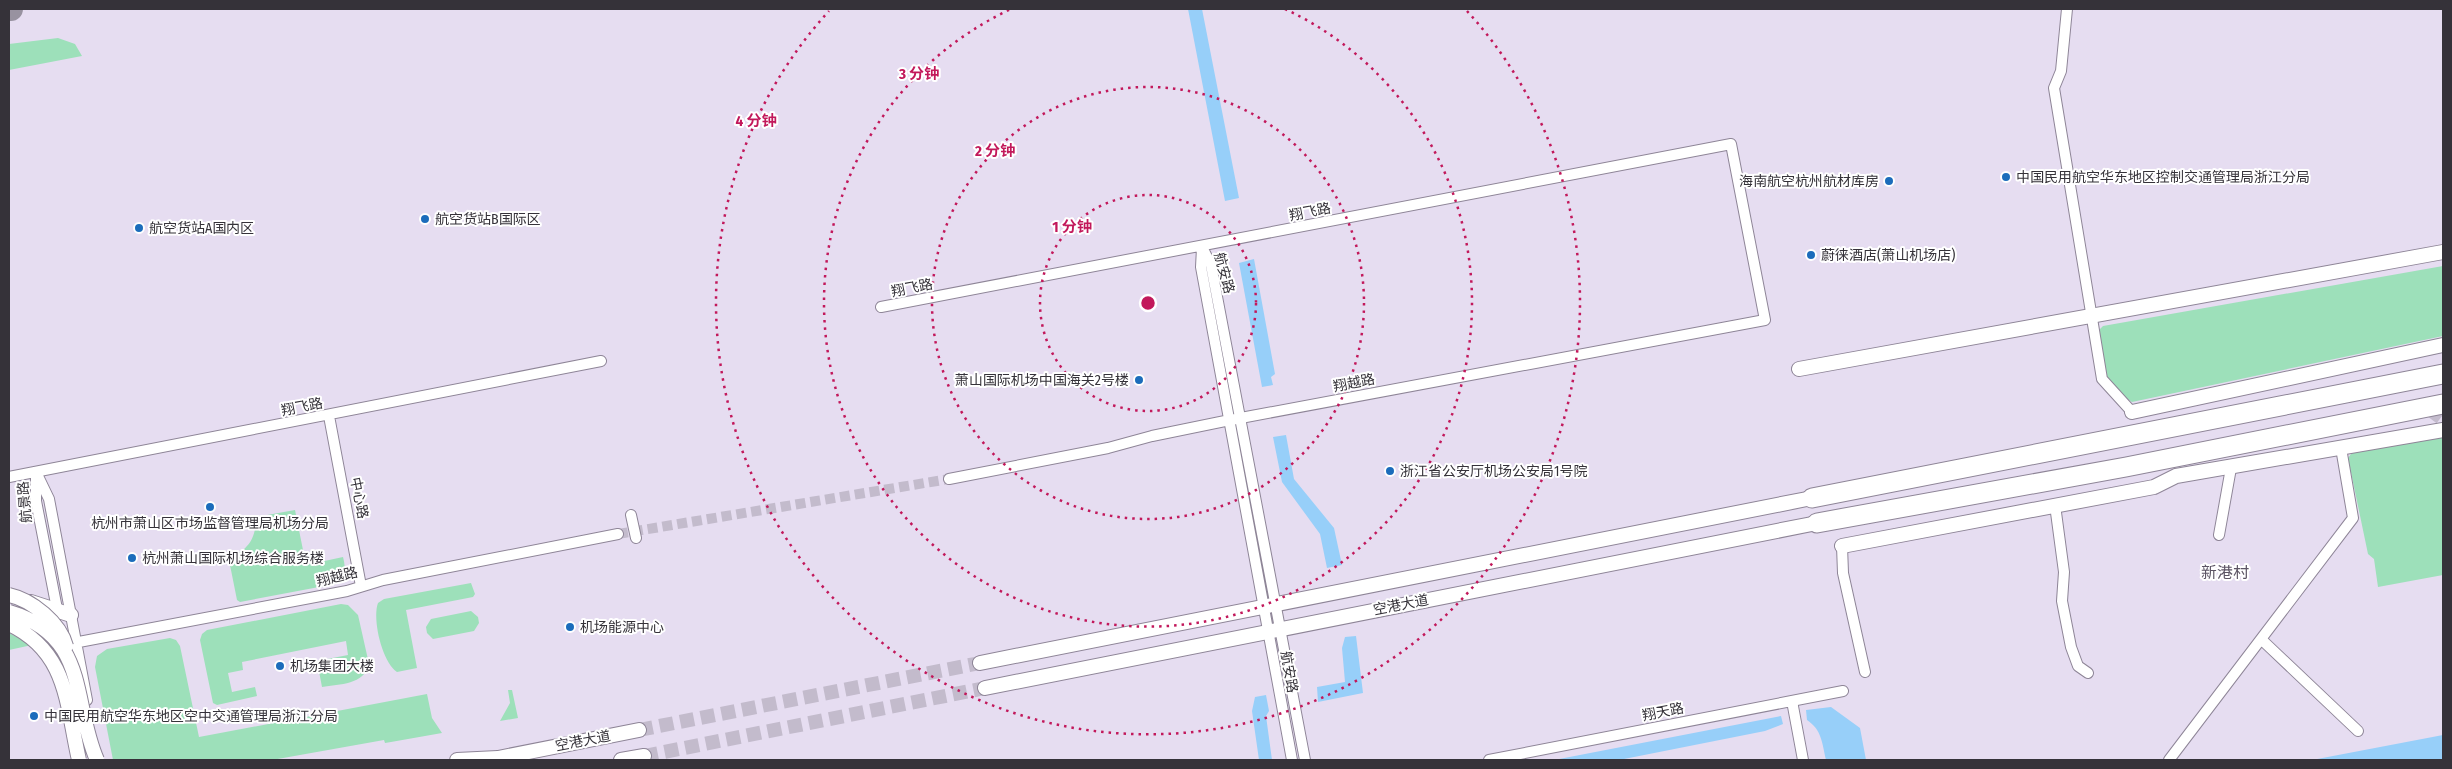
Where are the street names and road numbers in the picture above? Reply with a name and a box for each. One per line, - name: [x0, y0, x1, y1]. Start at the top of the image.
- street label: 翔飞路: [1288, 200, 1332, 224]
- street label: 航安路: [1210, 251, 1238, 295]
- street label: 翔飞路: [890, 276, 934, 300]
- street label: 翔越路: [1332, 371, 1376, 395]
- street label: 翔飞路: [280, 395, 324, 419]
- street label: 中心路: [347, 476, 371, 520]
- street label: 航景路: [15, 480, 35, 524]
- street label: 翔越路: [315, 564, 359, 590]
- street label: 空港大道: [1372, 591, 1430, 619]
- street label: 航安路: [1277, 650, 1301, 694]
- street label: 翔天路: [1641, 700, 1685, 724]
- street label: 空港大道: [554, 727, 612, 755]

